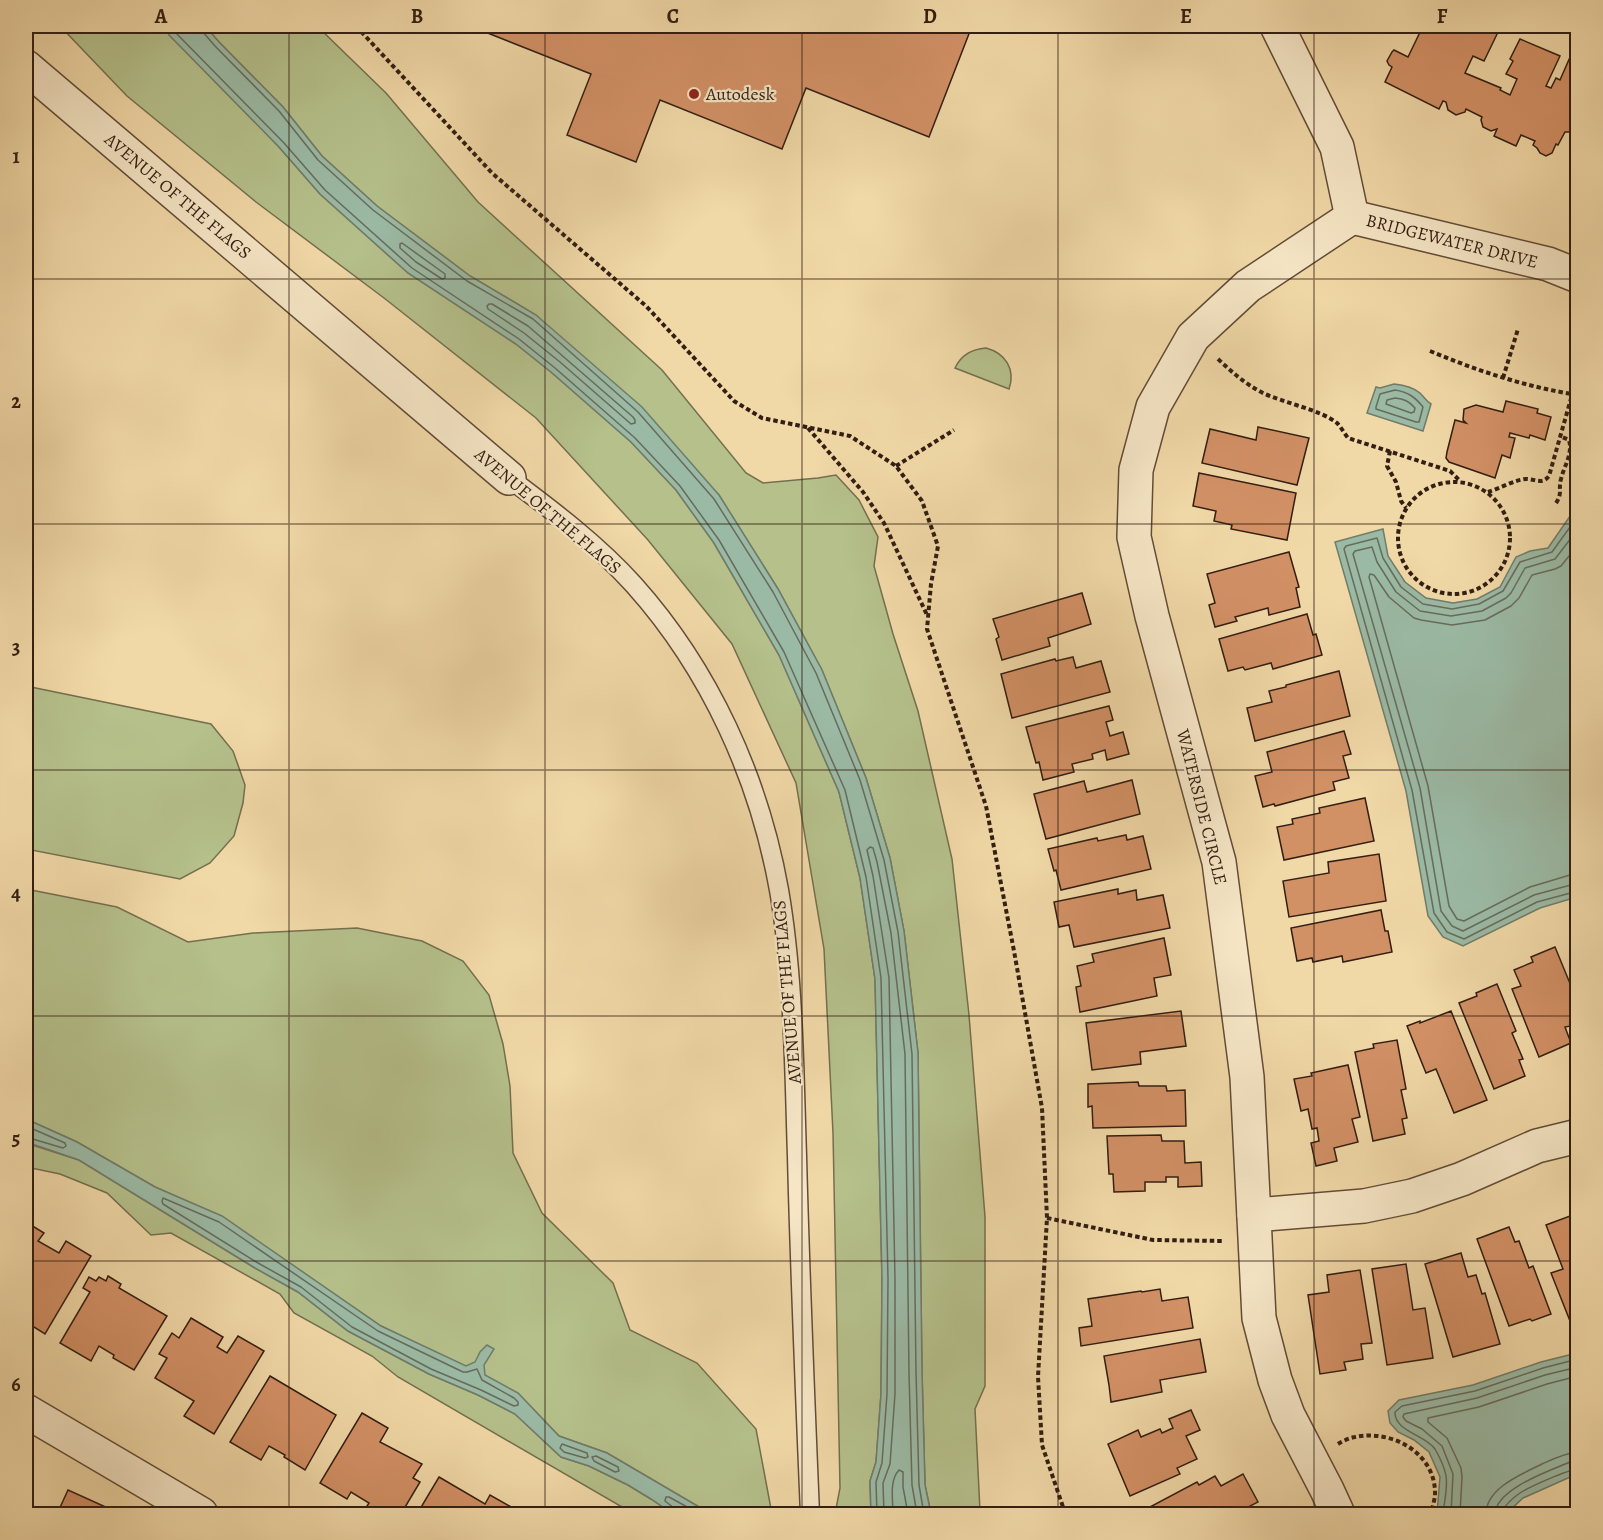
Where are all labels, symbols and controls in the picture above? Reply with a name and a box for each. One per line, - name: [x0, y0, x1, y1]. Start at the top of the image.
- text: A: [154, 3, 168, 30]
- text: B: [411, 3, 423, 30]
- text: C: [667, 3, 679, 30]
- text: D: [923, 3, 937, 30]
- text: E: [1180, 3, 1192, 30]
- text: F: [1437, 3, 1448, 30]
- place label: Autodesk: [705, 82, 775, 106]
- marker: Autodesk: [687, 87, 701, 101]
- street label: AVENUE OF THE FLAGS: [99, 127, 256, 264]
- text: 1: [12, 143, 20, 170]
- street label: BRIDGEWATER DRIVE: [1364, 208, 1540, 274]
- text: 2: [11, 388, 21, 415]
- street label: AVENUE OF THE FLAGS: [469, 442, 626, 579]
- text: 3: [12, 634, 20, 661]
- street label: WATERSIDE CIRCLE: [1171, 726, 1233, 887]
- text: 4: [11, 880, 21, 907]
- street label: AVENUE OF THE FLAGS: [767, 899, 807, 1086]
- text: 5: [12, 1125, 20, 1152]
- text: 6: [11, 1371, 21, 1398]

